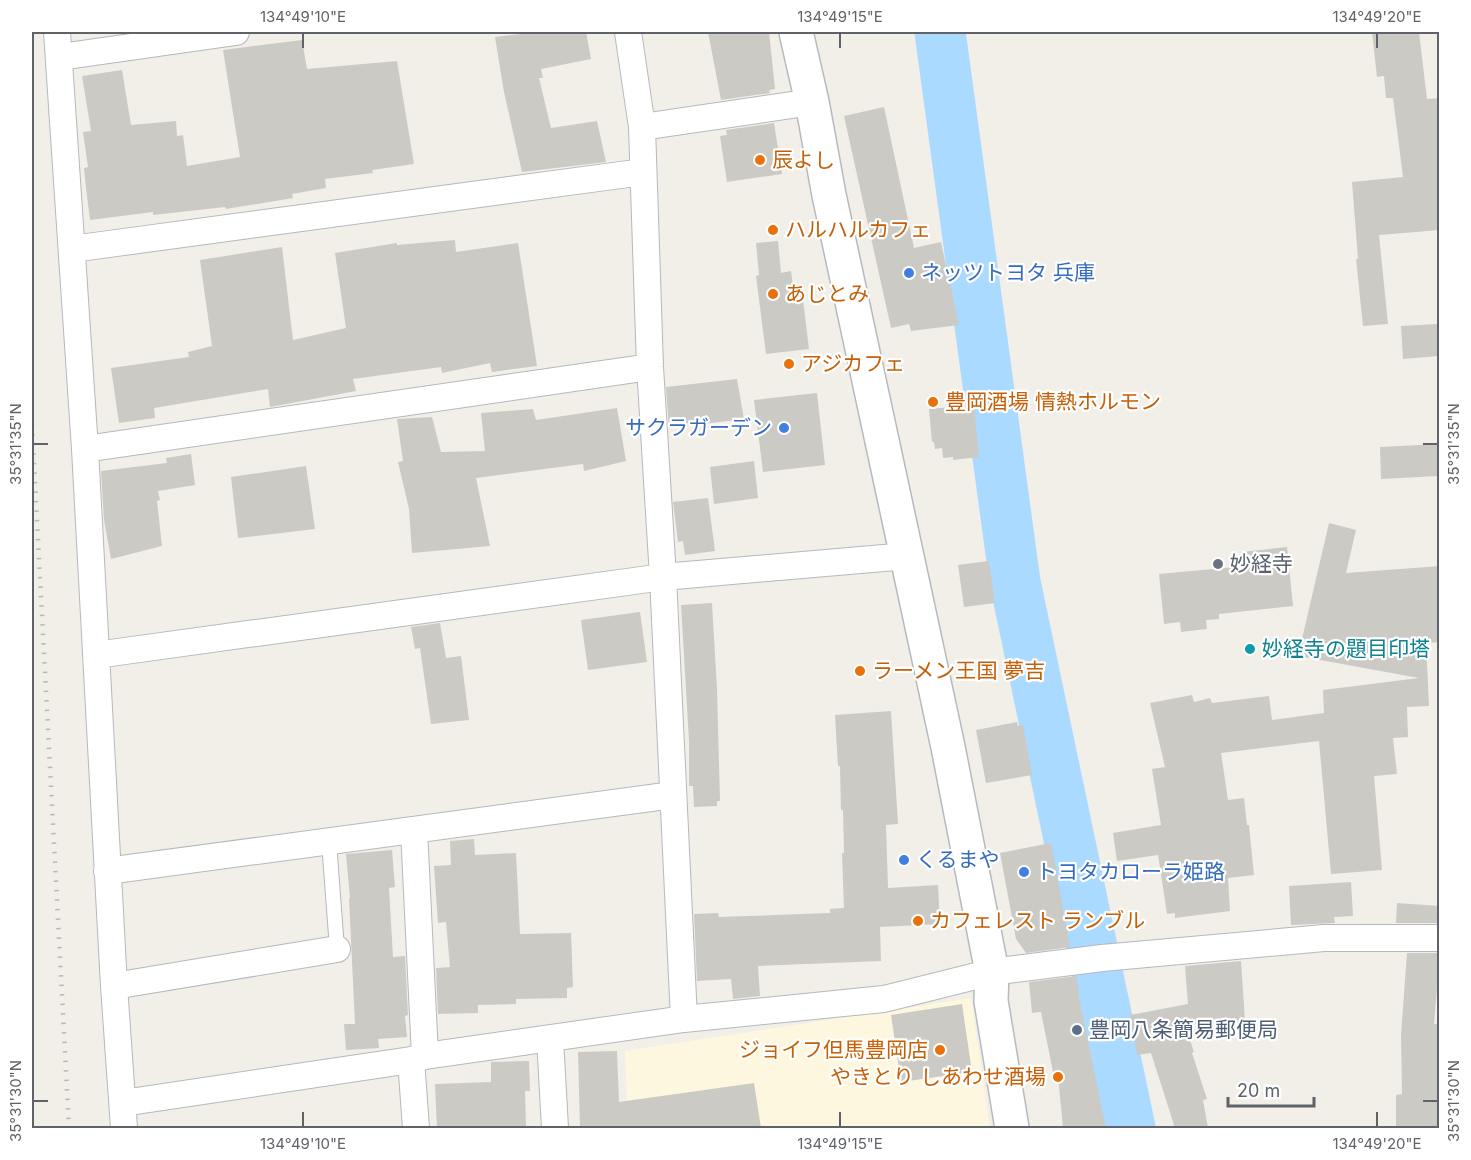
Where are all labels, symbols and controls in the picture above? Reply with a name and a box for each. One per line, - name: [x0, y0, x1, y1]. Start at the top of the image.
- text: 134°49'10"E: [260, 7, 346, 26]
- text: 134°49'15"E: [797, 7, 883, 26]
- text: 134°49'20"E: [1332, 7, 1422, 26]
- place label: 辰よし: [772, 147, 835, 172]
- marker: 辰よし: [753, 153, 767, 167]
- place label: ハルハルカフェ: [785, 217, 931, 242]
- marker: ハルハルカフェ: [766, 223, 780, 237]
- place label: ネッツトヨタ 兵庫: [921, 260, 1095, 285]
- marker: ネッツトヨタ 兵庫: [902, 266, 916, 280]
- place label: あじとみ: [785, 281, 869, 306]
- marker: あじとみ: [766, 287, 780, 301]
- place label: アジカフェ: [801, 351, 905, 376]
- marker: アジカフェ: [782, 357, 796, 371]
- place label: 豊岡酒場 情熱ホルモン: [945, 389, 1161, 414]
- marker: 豊岡酒場 情熱ホルモン: [926, 395, 940, 409]
- text: 35°31'35"N: [6, 403, 25, 485]
- text: 35°31'35"N: [1444, 403, 1463, 485]
- place label: サクラガーデン: [625, 415, 772, 440]
- marker: サクラガーデン: [777, 421, 791, 435]
- place label: 妙経寺: [1230, 551, 1293, 576]
- marker: 妙経寺: [1211, 557, 1225, 571]
- place label: 妙経寺の題目印塔: [1262, 636, 1430, 661]
- marker: 妙経寺の題目印塔: [1243, 642, 1257, 656]
- place label: ラーメン王国 夢吉: [872, 658, 1045, 683]
- marker: ラーメン王国 夢吉: [853, 664, 867, 678]
- place label: くるまや: [916, 847, 1000, 872]
- marker: くるまや: [897, 853, 911, 867]
- place label: トヨタカローラ姫路: [1036, 859, 1225, 884]
- marker: トヨタカローラ姫路: [1017, 865, 1031, 879]
- place label: カフェレスト ランブル: [930, 908, 1145, 933]
- marker: カフェレスト ランブル: [911, 914, 925, 928]
- place label: 豊岡八条簡易郵便局: [1089, 1017, 1278, 1042]
- marker: 豊岡八条簡易郵便局: [1070, 1023, 1084, 1037]
- place label: ジョイフ但馬豊岡店: [739, 1037, 928, 1062]
- marker: ジョイフ但馬豊岡店: [933, 1043, 947, 1057]
- text: 35°31'30"N: [6, 1060, 25, 1142]
- text: 35°31'30"N: [1444, 1060, 1463, 1142]
- place label: やきとり しあわせ酒場: [830, 1064, 1046, 1089]
- marker: やきとり しあわせ酒場: [1051, 1070, 1065, 1084]
- scale bar: [1228, 1070, 1314, 1108]
- text: 20 m: [1237, 1080, 1280, 1101]
- text: 134°49'10"E: [260, 1134, 346, 1153]
- text: 134°49'15"E: [797, 1134, 883, 1153]
- text: 134°49'20"E: [1332, 1134, 1422, 1153]

